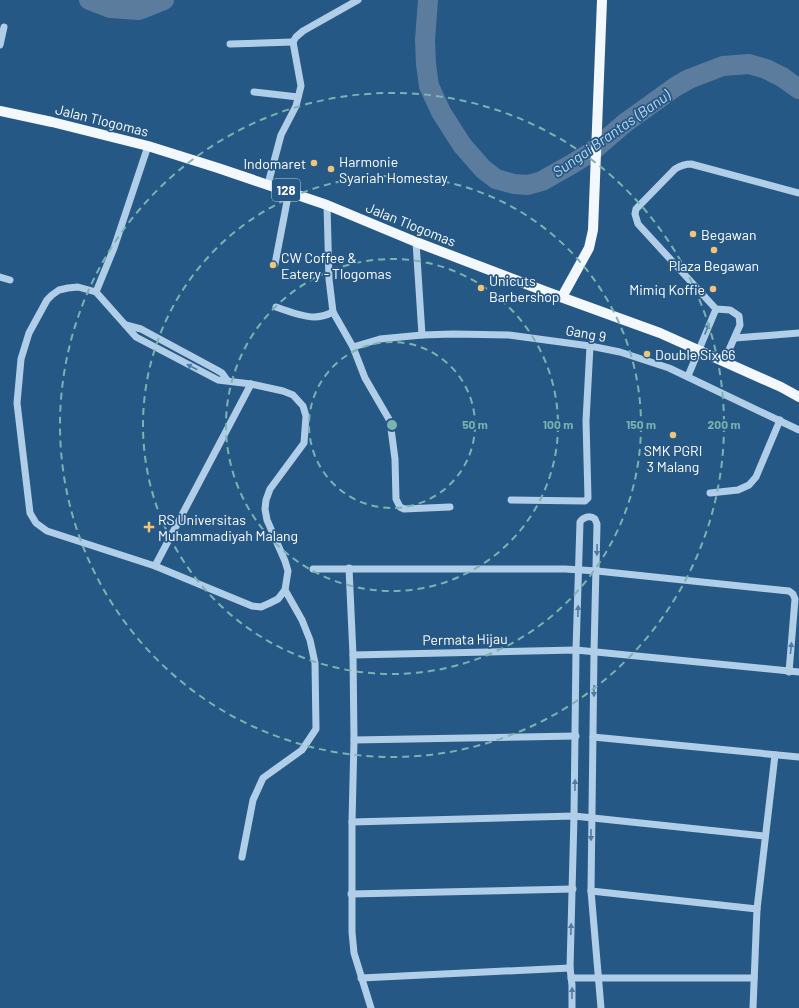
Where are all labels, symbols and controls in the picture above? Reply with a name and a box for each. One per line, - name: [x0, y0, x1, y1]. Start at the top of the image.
- water label: Sungai Brantas (Banu): [549, 85, 674, 180]
- street label: Jalan Tlogomas: [54, 100, 151, 140]
- place label: Harmonie Syariah Homestay: [339, 153, 448, 186]
- place label: Indomaret: [243, 155, 306, 172]
- marker: Indomaret: [309, 158, 319, 168]
- marker: Harmonie Syariah Homestay: [326, 164, 336, 174]
- road number: 128: [272, 179, 300, 201]
- street label: Jalan Tlogomas: [364, 198, 459, 250]
- place label: Begawan: [701, 226, 756, 243]
- marker: Begawan: [688, 229, 698, 239]
- marker: Plaza Begawan: [709, 245, 719, 255]
- place label: CW Coffee & Eatery - Tlogomas: [281, 249, 392, 282]
- place label: Plaza Begawan: [669, 257, 759, 274]
- marker: CW Coffee & Eatery - Tlogomas: [268, 260, 278, 270]
- place label: Unicuts Barbershop: [489, 272, 560, 305]
- place label: Mimiq Koffie: [629, 281, 705, 298]
- marker: Unicuts Barbershop: [476, 283, 486, 293]
- marker: Mimiq Koffie: [708, 284, 718, 294]
- street label: Gang 9: [564, 321, 608, 345]
- one-way arrow: [704, 323, 711, 335]
- place label: Double Six 66: [655, 346, 736, 363]
- marker: Double Six 66: [642, 349, 652, 359]
- one-way arrow: [186, 363, 197, 370]
- text: 50 m: [462, 417, 488, 431]
- text: 100 m: [543, 417, 573, 431]
- text: 150 m: [626, 417, 656, 431]
- text: 200 m: [708, 417, 740, 431]
- centre of rings: [385, 418, 399, 432]
- marker: SMK PGRI 3 Malang: [668, 430, 678, 440]
- place label: SMK PGRI 3 Malang: [644, 442, 702, 475]
- place label: RS Universitas Muhammadiyah Malang: [158, 511, 298, 544]
- marker: RS Universitas Muhammadiyah Malang: [143, 521, 155, 533]
- one-way arrow: [594, 544, 600, 557]
- one-way arrow: [574, 605, 581, 617]
- street label: Permata Hijau: [422, 630, 508, 648]
- one-way arrow: [788, 642, 794, 654]
- one-way arrow: [591, 685, 597, 698]
- one-way arrow: [572, 778, 578, 791]
- one-way arrow: [588, 829, 594, 842]
- one-way arrow: [568, 922, 574, 935]
- one-way arrow: [569, 986, 575, 999]

